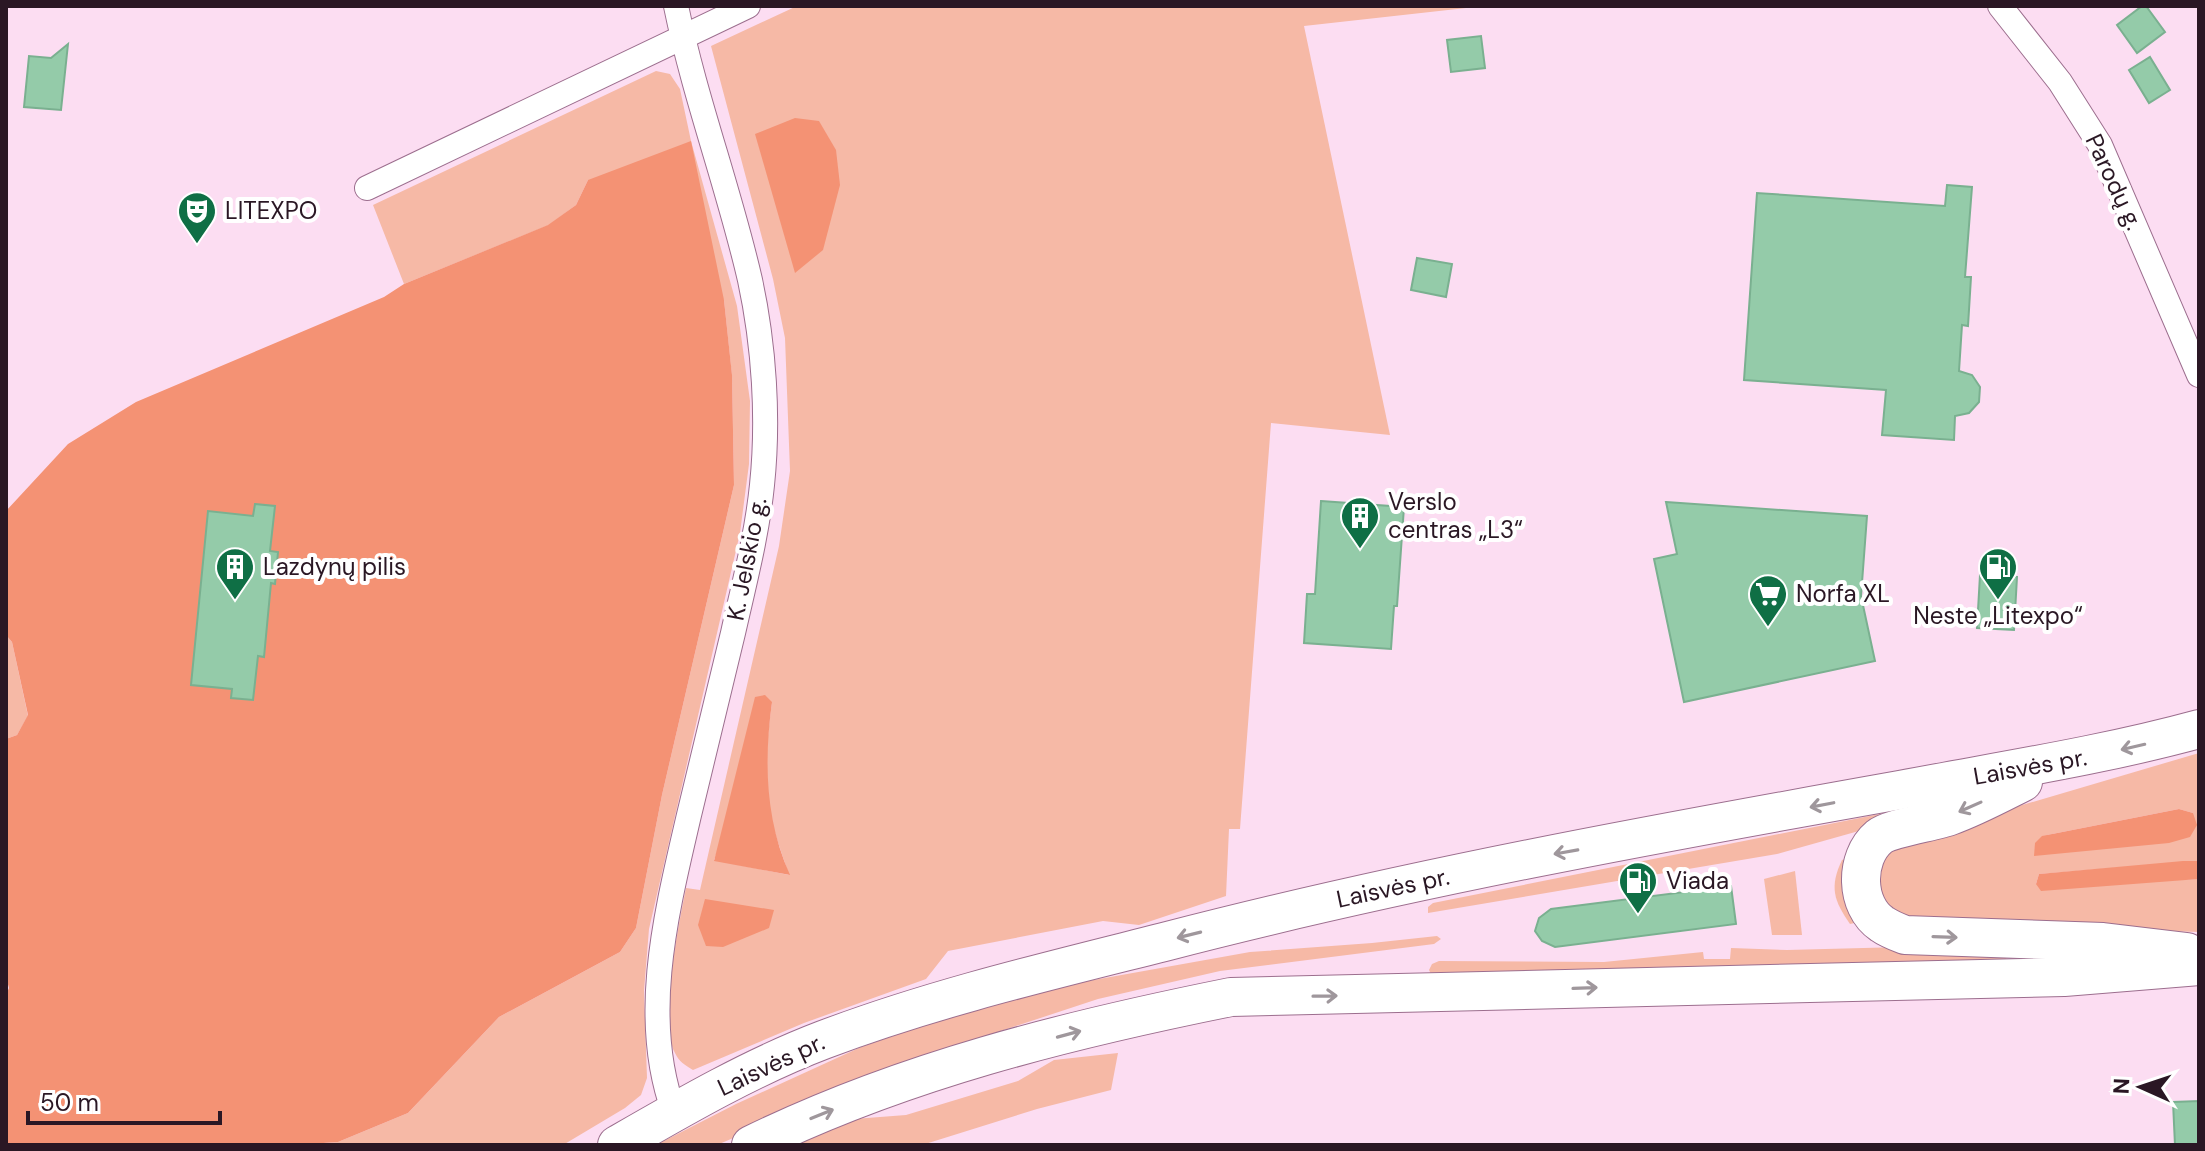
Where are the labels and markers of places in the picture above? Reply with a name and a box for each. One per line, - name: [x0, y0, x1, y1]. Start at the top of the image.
- theatre icon: LITEXPO: [176, 190, 218, 245]
- place label: LITEXPO: [225, 195, 317, 226]
- place label: Verslo centras „L3“: [1388, 486, 1523, 545]
- building icon: Verslo centras „L3“: [1339, 495, 1381, 550]
- building icon: Lazdynų pilis: [214, 546, 256, 601]
- fuel station icon: Neste „Litexpo“: [1977, 546, 2019, 601]
- place label: Lazdynų pilis: [263, 551, 406, 582]
- supermarket icon: Norfa XL: [1747, 573, 1789, 628]
- place label: Norfa XL: [1796, 578, 1890, 609]
- place label: Neste „Litexpo“: [1913, 600, 2083, 631]
- fuel station icon: Viada: [1617, 860, 1659, 915]
- place label: Viada: [1666, 865, 1729, 896]

